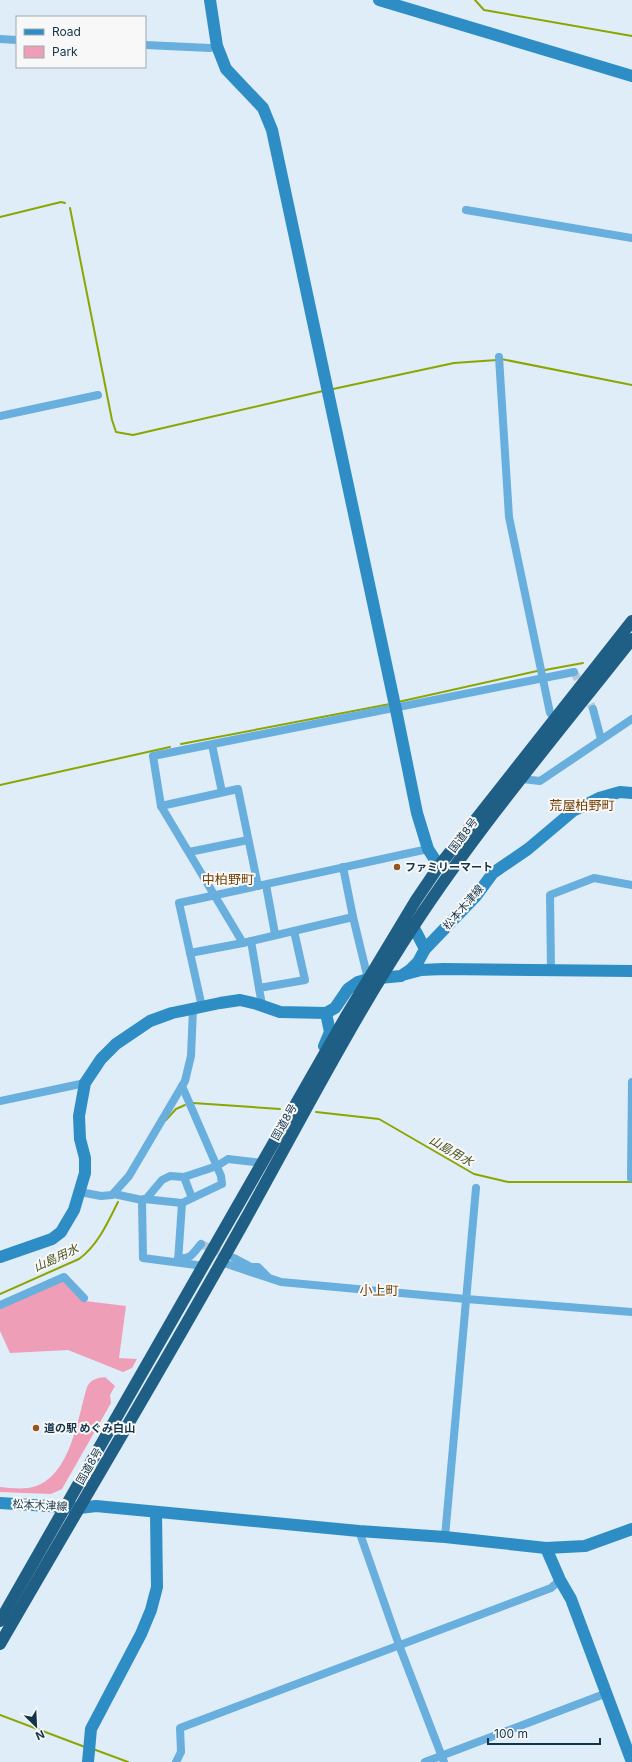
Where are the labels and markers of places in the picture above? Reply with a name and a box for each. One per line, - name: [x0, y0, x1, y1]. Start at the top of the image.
- place label: ファミリーマート: [405, 860, 493, 874]
- marker: ファミリーマート: [392, 862, 402, 872]
- place label: 道の駅 めぐみ白山: [44, 1421, 135, 1435]
- marker: 道の駅 めぐみ白山: [31, 1423, 41, 1433]

